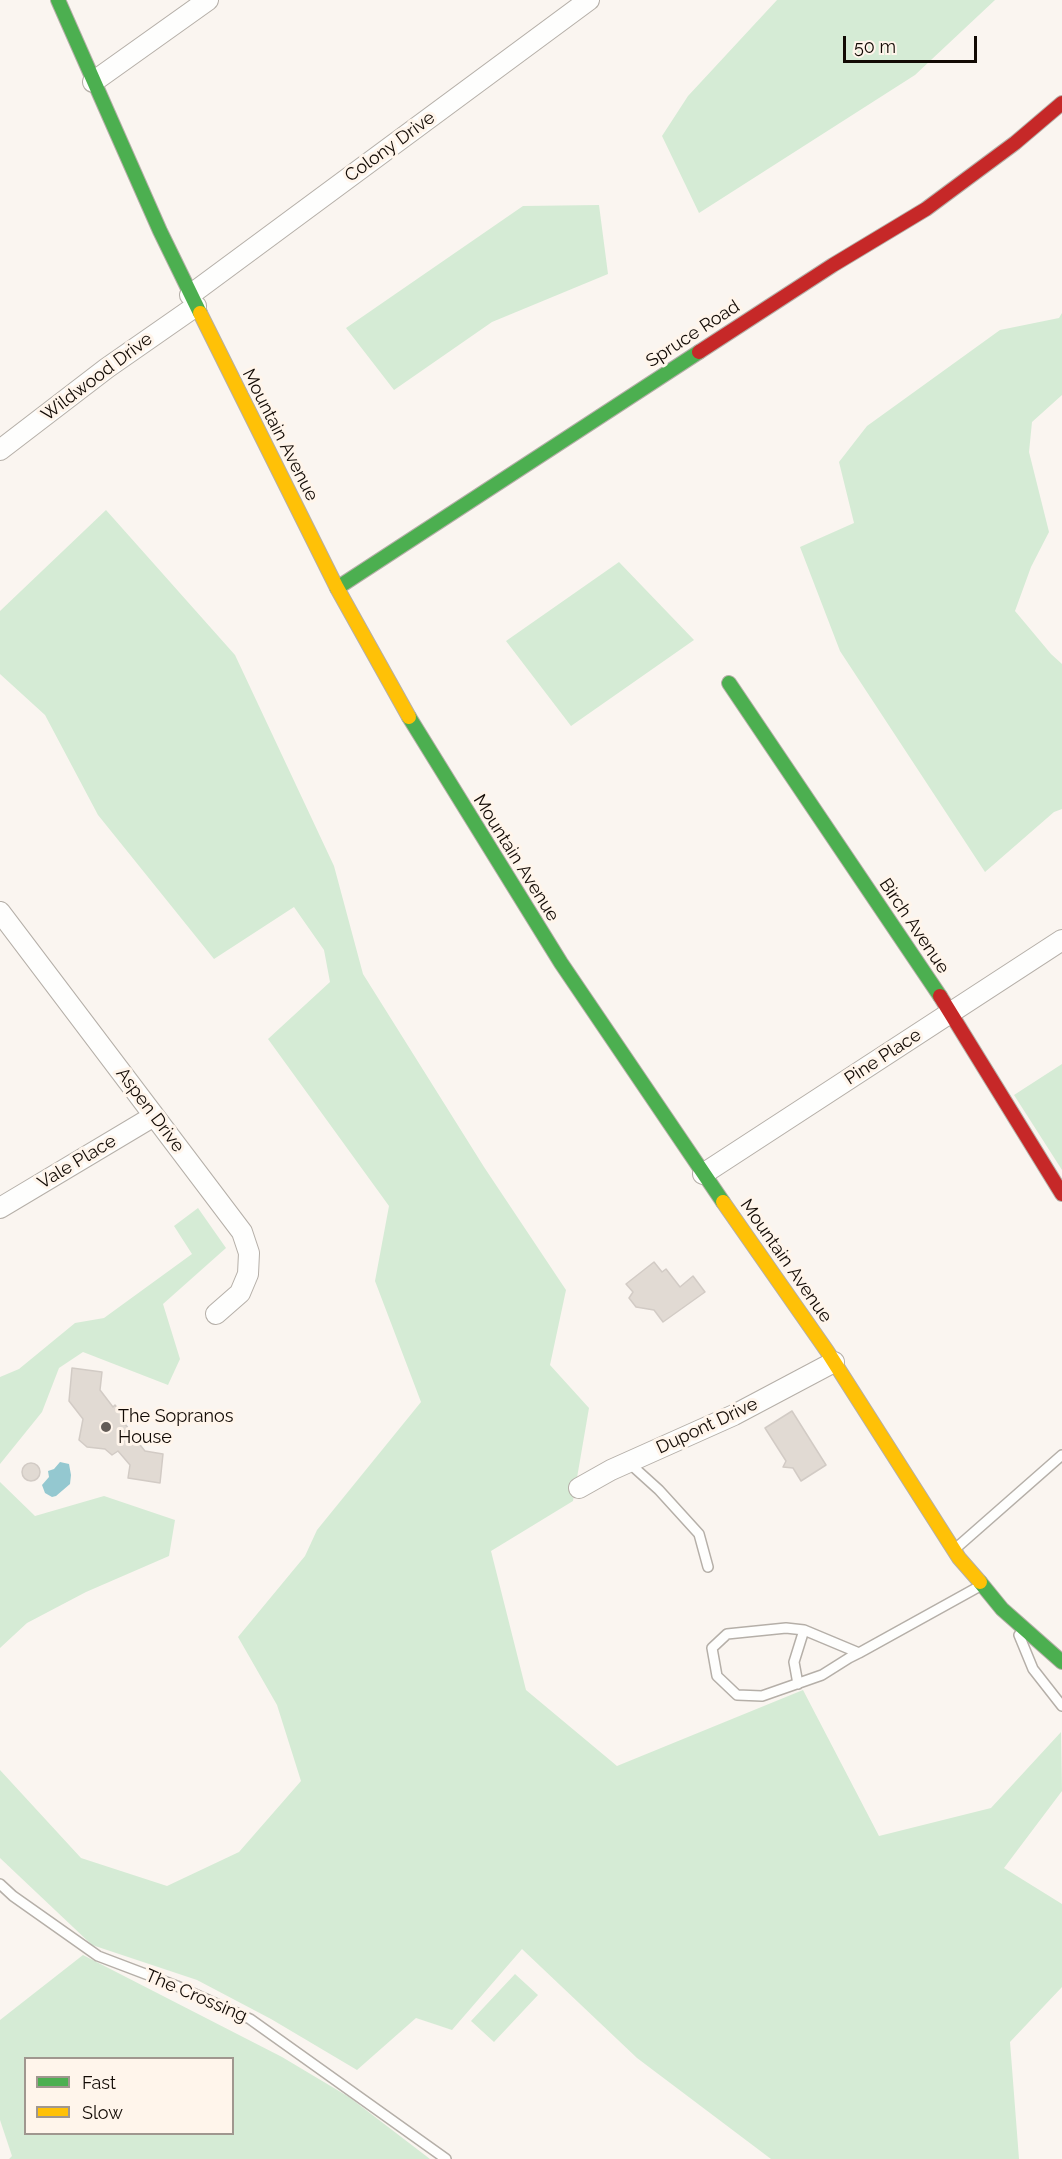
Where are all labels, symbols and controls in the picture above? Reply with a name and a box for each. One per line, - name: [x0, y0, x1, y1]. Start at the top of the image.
- scale bar: [846, 24, 980, 62]
- text: 50 m: [854, 36, 896, 57]
- street label: Colony Drive: [341, 107, 439, 187]
- street label: Spruce Road: [642, 296, 744, 372]
- street label: Wildwood Drive: [37, 328, 157, 426]
- street label: Mountain Avenue: [237, 365, 323, 505]
- street label: Mountain Avenue: [468, 791, 564, 925]
- street label: Birch Avenue: [874, 874, 954, 978]
- street label: Pine Place: [841, 1024, 925, 1090]
- street label: Aspen Drive: [111, 1063, 189, 1157]
- street label: Vale Place: [34, 1130, 120, 1194]
- street label: Mountain Avenue: [735, 1195, 837, 1327]
- street label: Dupont Drive: [653, 1393, 761, 1459]
- place label: The Sopranos House: [118, 1406, 233, 1448]
- marker: The Sopranos House: [99, 1420, 113, 1434]
- street label: The Crossing: [142, 1965, 250, 2027]
- legend: [24, 2057, 234, 2135]
- text: Fast: [82, 2072, 116, 2093]
- text: Slow: [82, 2102, 123, 2123]

